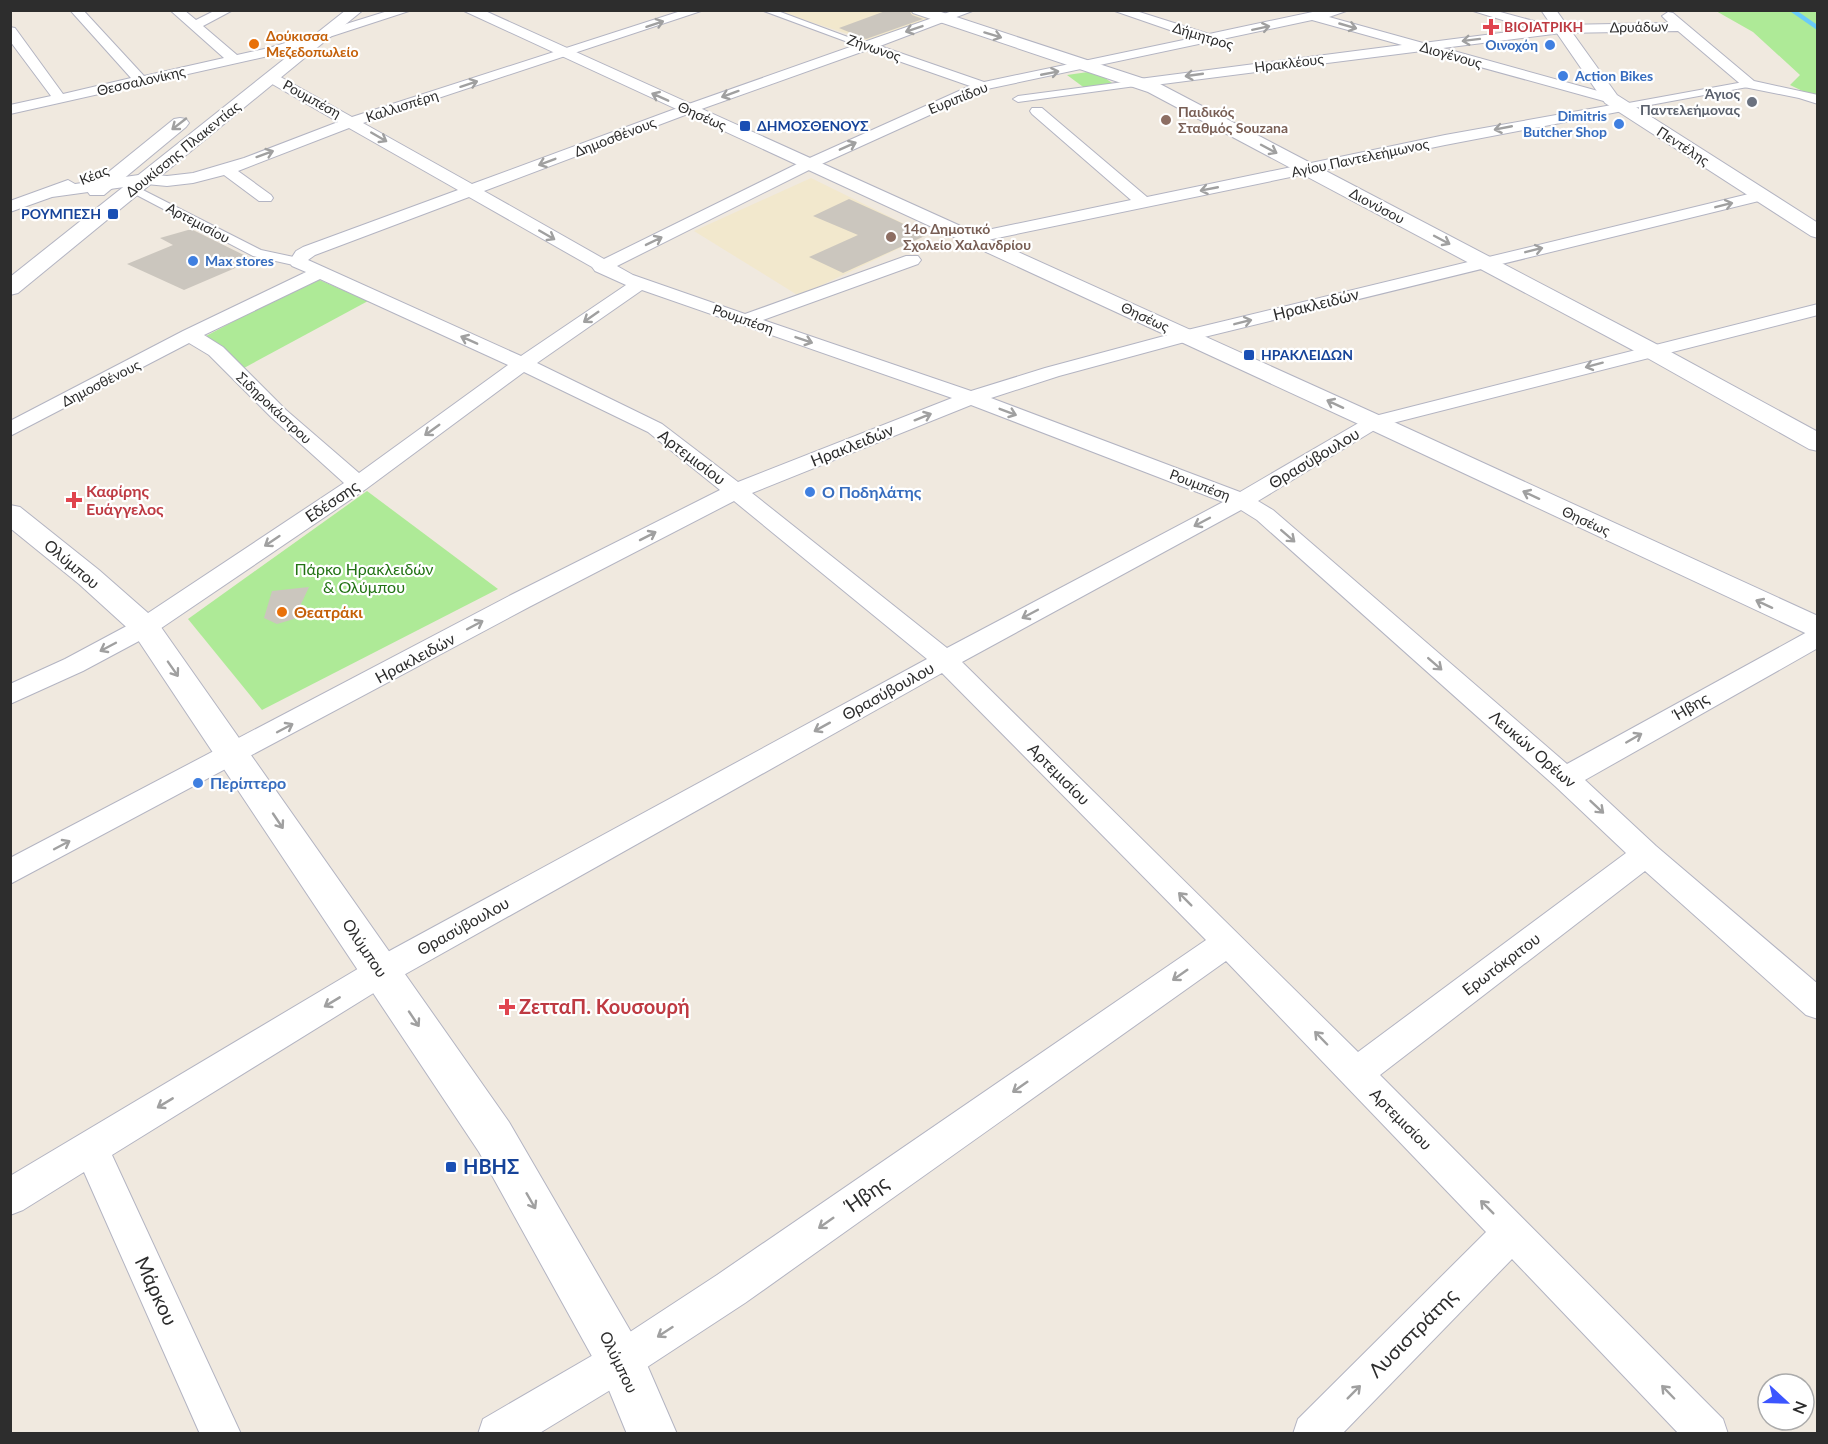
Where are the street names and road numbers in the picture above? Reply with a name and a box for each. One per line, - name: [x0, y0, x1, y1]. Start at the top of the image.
- street label: Δρυάδων: [1609, 17, 1669, 36]
- street label: Δήμητρος: [1171, 18, 1236, 53]
- street label: Ζήνωνος: [845, 30, 904, 65]
- street label: Διογένους: [1418, 38, 1485, 72]
- street label: Ηρακλέους: [1253, 50, 1325, 75]
- street label: Θεσσαλονίκης: [95, 62, 187, 99]
- street label: Ρουμπέση: [280, 76, 344, 121]
- street label: Ευριπίδου: [926, 78, 990, 117]
- street label: Καλλισπέρη: [363, 86, 440, 125]
- street label: Δουκίσσης Πλακεντίας: [122, 97, 244, 200]
- street label: Θησέως: [675, 97, 729, 134]
- street label: Δημοσθένους: [572, 113, 658, 160]
- street label: Πεντέλης: [1654, 122, 1713, 169]
- street label: Αγίου Παντελεήμωνος: [1290, 135, 1431, 180]
- street label: Κέας: [77, 161, 111, 188]
- street label: Διονύσου: [1347, 184, 1408, 227]
- street label: Αρτεμισίου: [164, 199, 233, 246]
- street label: Ηρακλειδών: [1271, 284, 1361, 323]
- street label: Θησέως: [1118, 298, 1172, 335]
- street label: Ρουμπέση: [710, 300, 776, 337]
- street label: Δημοσθένους: [59, 355, 143, 410]
- street label: Σιδηροκάστρου: [233, 368, 316, 447]
- street label: Ηρακλειδών: [808, 419, 896, 470]
- street label: Θρασύβουλου: [1265, 423, 1362, 492]
- street label: Αρτεμισίου: [655, 425, 730, 488]
- street label: Ρουμπέση: [1168, 465, 1233, 504]
- street label: Εδέσσης: [301, 475, 363, 525]
- street label: Θησέως: [1559, 502, 1613, 539]
- street label: Ολύμπου: [41, 535, 104, 592]
- street label: Ηρακλειδών: [372, 629, 458, 687]
- street label: Θρασύβουλου: [838, 657, 937, 724]
- street label: Ήβης: [1668, 688, 1712, 724]
- street label: Λευκών Ορέων: [1486, 706, 1580, 791]
- street label: Αρτεμισίου: [1025, 739, 1094, 808]
- street label: Θρασύβουλου: [413, 892, 512, 959]
- street label: Ολύμπου: [339, 915, 392, 981]
- street label: Ερωτόκριτου: [1458, 928, 1543, 999]
- street label: Αρτεμισίου: [1367, 1084, 1436, 1153]
- street label: Ήβης: [839, 1170, 893, 1218]
- street label: Μάρκου: [131, 1252, 183, 1329]
- street label: Λυσιστράτης: [1363, 1283, 1462, 1382]
- street label: Ολύμπου: [596, 1328, 643, 1396]

